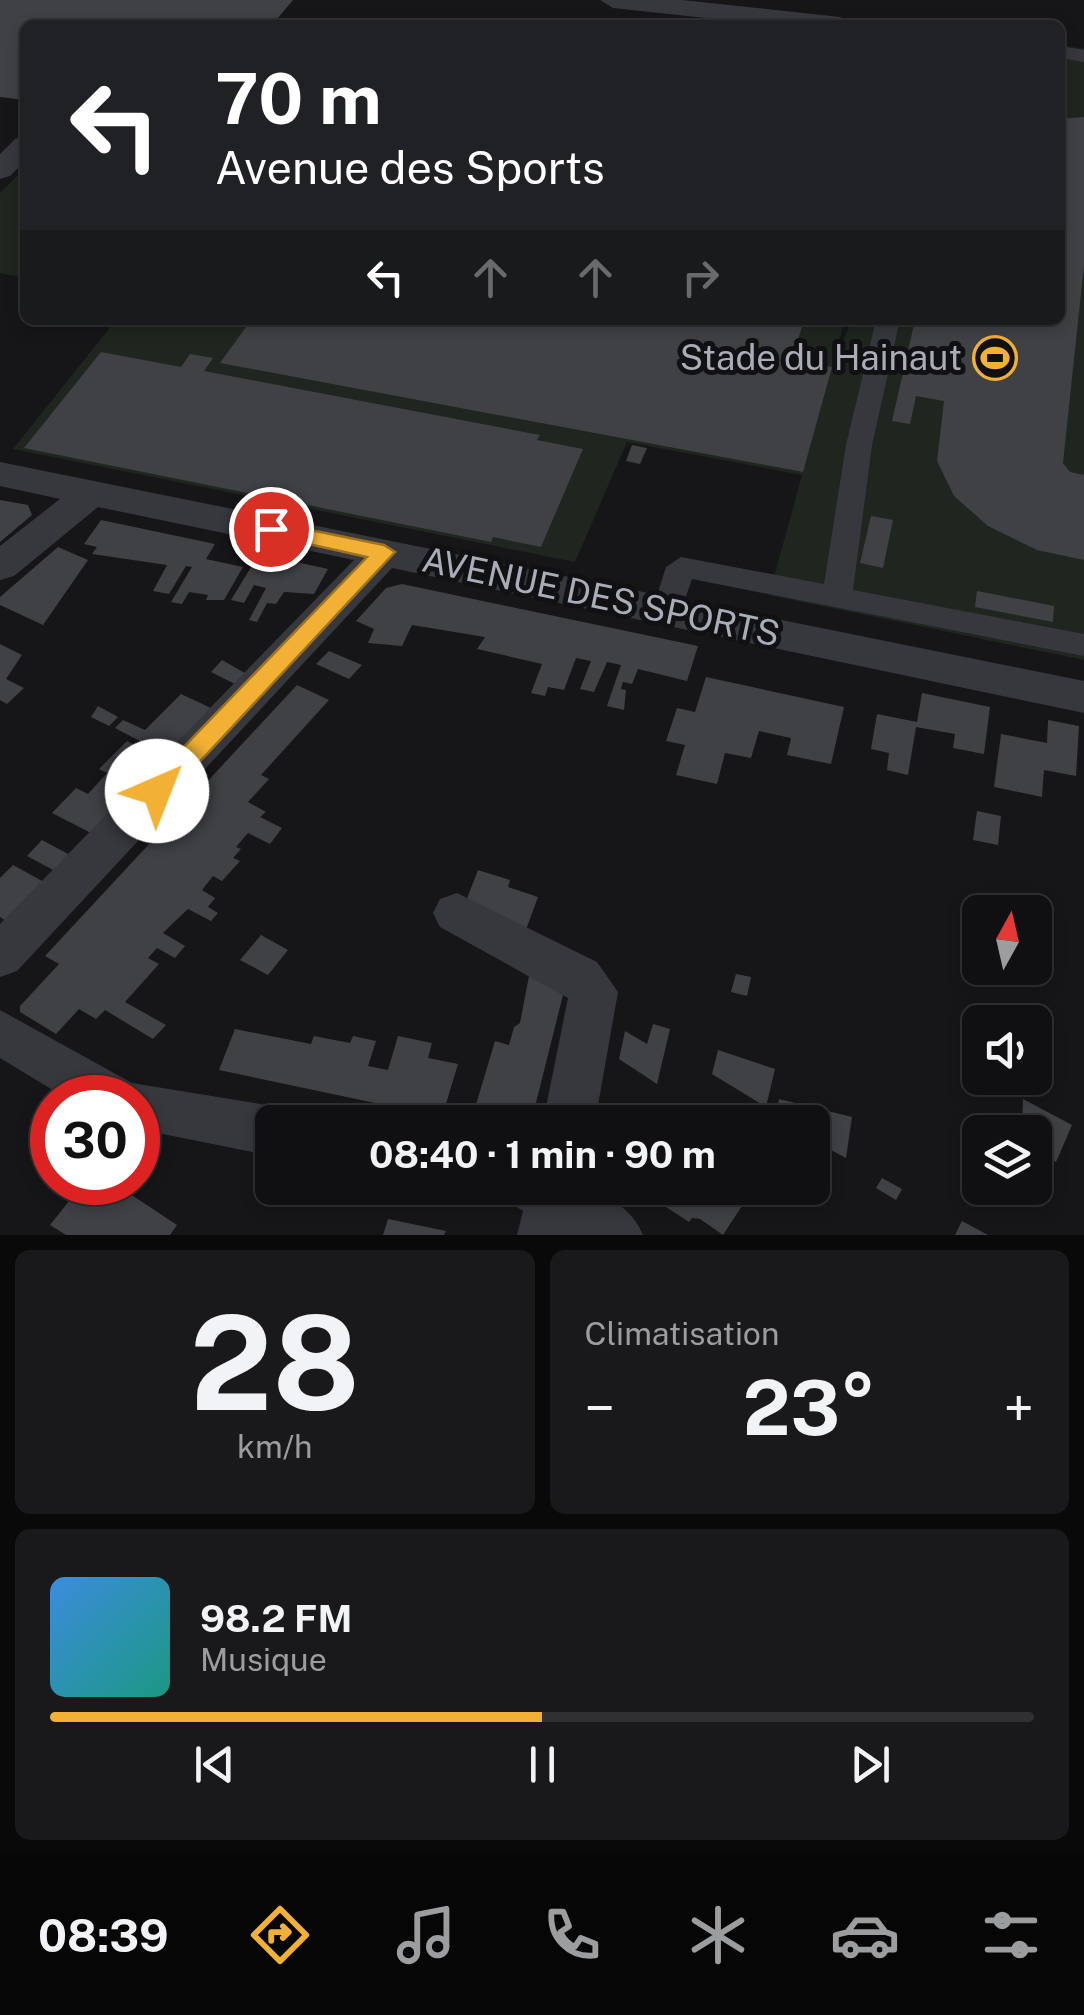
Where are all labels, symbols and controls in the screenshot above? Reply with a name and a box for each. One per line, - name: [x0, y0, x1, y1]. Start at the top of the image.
- text: 70 m: [215, 57, 382, 140]
- icon: left: [50, 60, 180, 190]
- text: Avenue des Sports: [215, 141, 605, 194]
- icon: left: [358, 250, 413, 305]
- icon: ahead: [463, 250, 518, 305]
- icon: ahead: [568, 250, 623, 305]
- icon: right: [673, 250, 728, 305]
- sports icon: Stade du Hainaut: [972, 335, 1018, 381]
- place label: Stade du Hainaut: [680, 337, 962, 378]
- pin: [229, 487, 314, 572]
- icon: arrive: [244, 502, 299, 557]
- street label: AVENUE DES SPORTS: [419, 539, 784, 654]
- position arrow: [105, 739, 209, 843]
- north arrow: [962, 895, 1052, 985]
- map controls: [962, 895, 1052, 1205]
- button: sound: [962, 1005, 1052, 1095]
- speed limit sign: 30: [30, 1075, 160, 1205]
- button: layers: [962, 1115, 1052, 1205]
- text: 08:40 · 1 min · 90 m: [369, 1132, 716, 1177]
- text: 28: [190, 1287, 360, 1439]
- text: Climatisation: [585, 1315, 779, 1352]
- text: 23°: [743, 1364, 876, 1452]
- text: −: [585, 1376, 615, 1440]
- text: +: [1004, 1376, 1034, 1440]
- text: km/h: [237, 1428, 312, 1465]
- text: 98.2 FM: [200, 1596, 352, 1641]
- text: Musique: [200, 1641, 327, 1678]
- icon: previous: [187, 1737, 242, 1792]
- icon: pause: [515, 1737, 570, 1792]
- icon: next: [843, 1737, 898, 1792]
- icon: directions: [245, 1900, 315, 1970]
- icon: music: [391, 1900, 461, 1970]
- icon: phone: [537, 1900, 607, 1970]
- icon: climate: [683, 1900, 753, 1970]
- icon: car: [830, 1900, 900, 1970]
- icon: filters: [976, 1900, 1046, 1970]
- text: 08:39: [38, 1909, 169, 1962]

